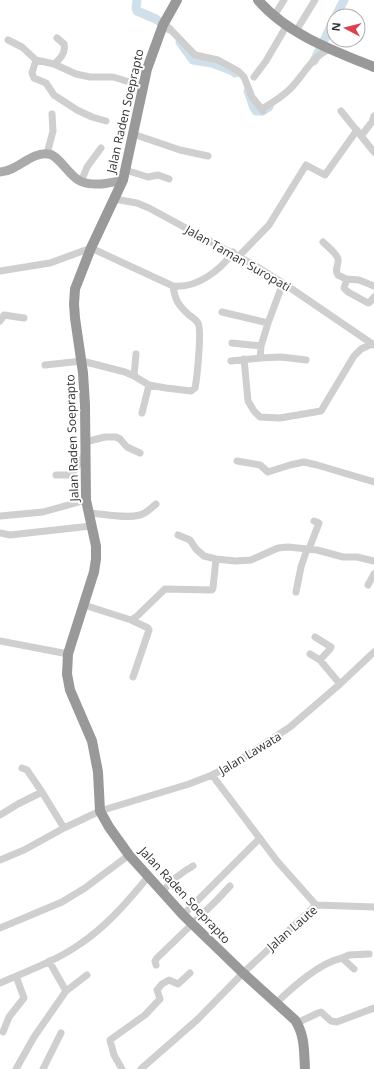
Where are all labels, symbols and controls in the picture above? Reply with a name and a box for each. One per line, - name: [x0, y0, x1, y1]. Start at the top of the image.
- north arrow: [326, 8, 366, 48]
- text: N: [328, 21, 344, 32]
- street label: Jalan Raden Soeprapto: [102, 47, 148, 176]
- street label: Jalan Taman Suropati: [181, 220, 294, 295]
- street label: Jalan Raden Soeprapto: [61, 374, 83, 503]
- street label: Jalan Lawata: [215, 728, 284, 779]
- street label: Jalan Raden Soeprapto: [135, 842, 235, 947]
- street label: Jalan Laute: [263, 901, 321, 955]

